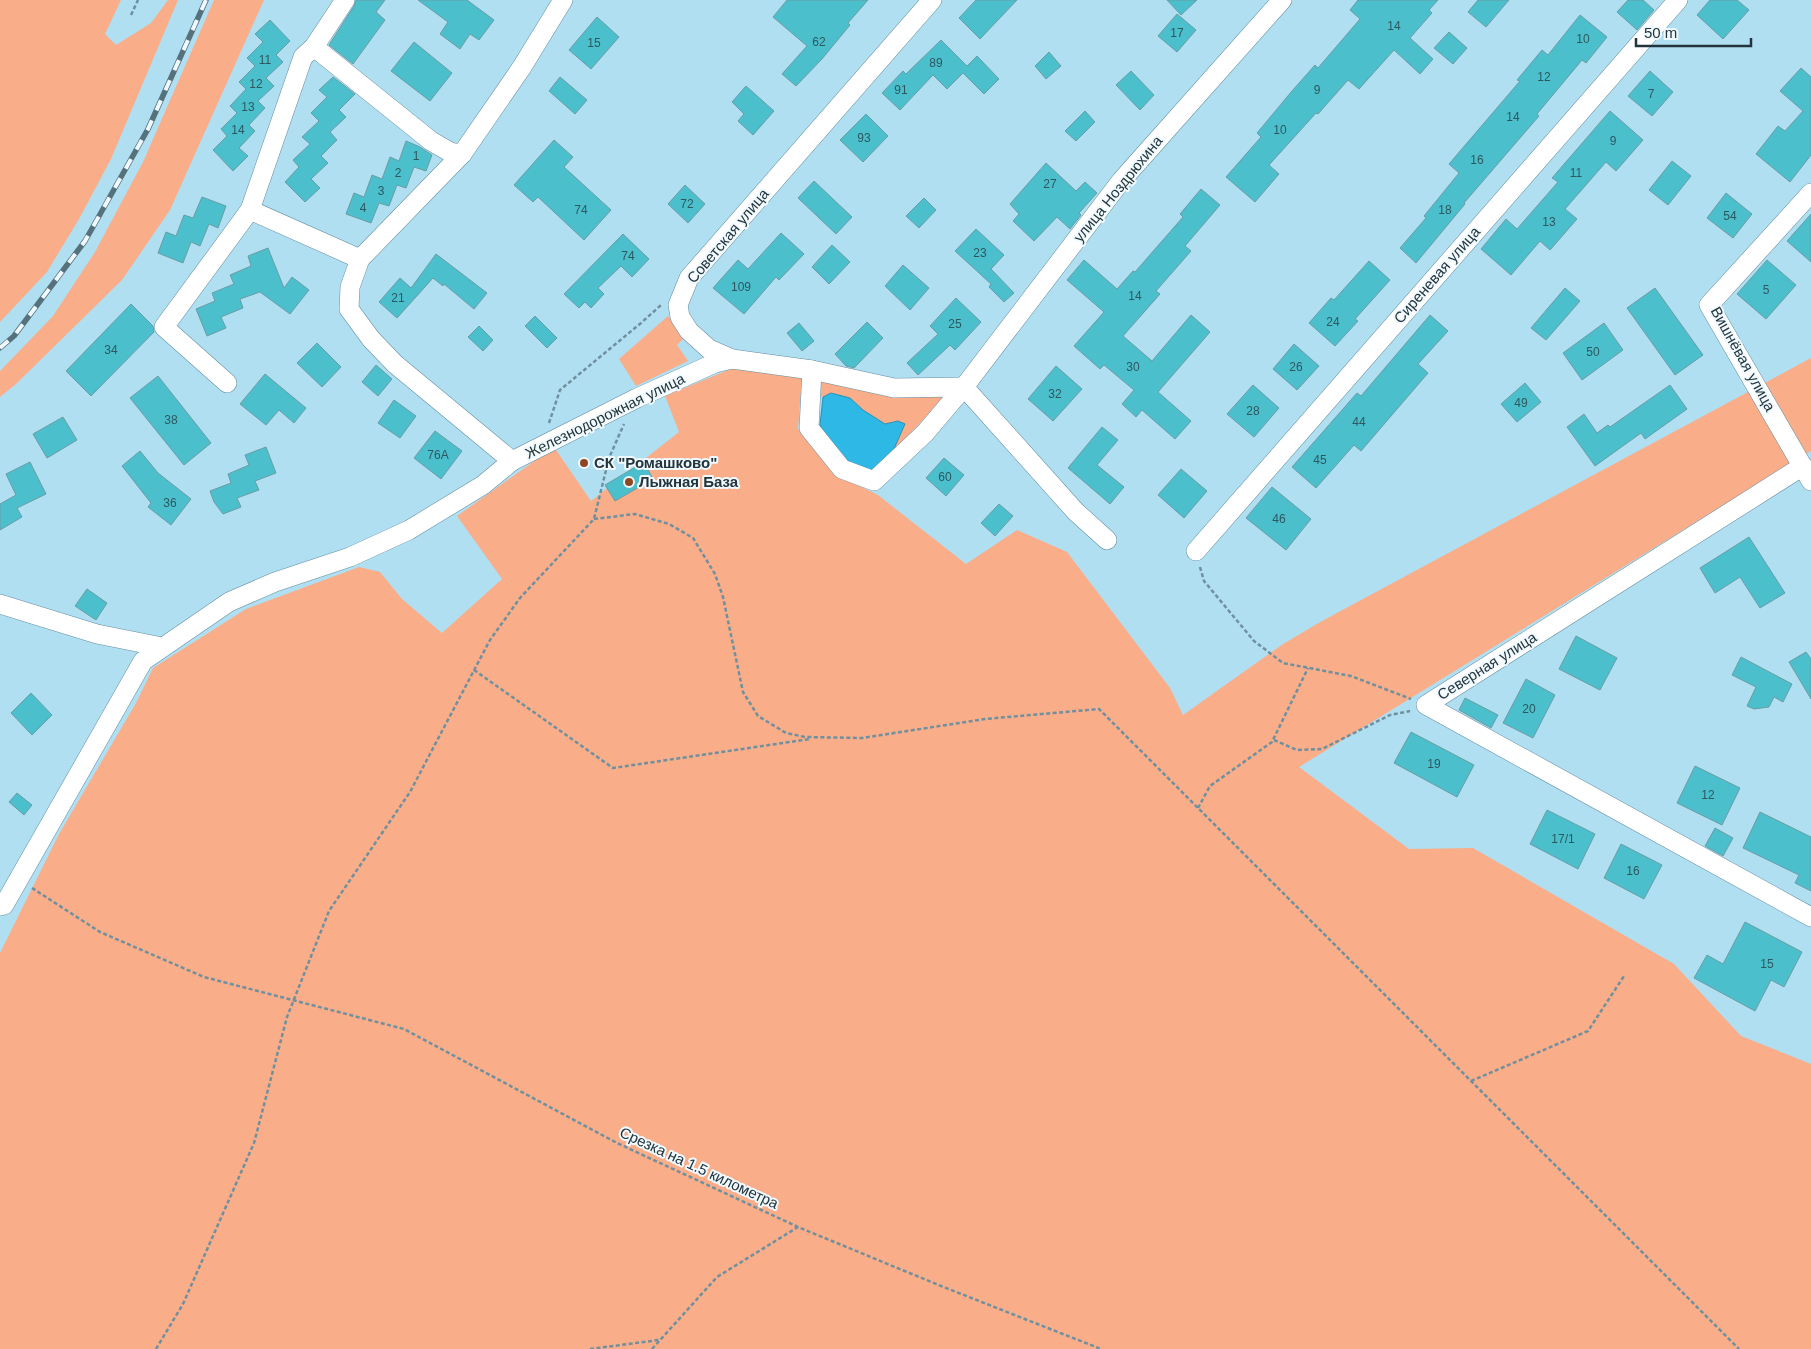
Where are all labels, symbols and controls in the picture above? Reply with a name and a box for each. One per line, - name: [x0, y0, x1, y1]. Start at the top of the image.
- scale bar: [1636, 15, 1751, 47]
- house number: 14: [1387, 19, 1401, 33]
- text: 50 m: [1644, 24, 1677, 41]
- house number: 17: [1170, 26, 1184, 40]
- house number: 10: [1576, 32, 1590, 46]
- house number: 62: [812, 35, 826, 49]
- house number: 15: [587, 36, 601, 50]
- house number: 11: [259, 53, 272, 67]
- house number: 89: [929, 56, 943, 70]
- house number: 12: [1537, 70, 1551, 84]
- house number: 12: [249, 77, 263, 91]
- house number: 91: [894, 83, 908, 97]
- house number: 9: [1314, 83, 1321, 97]
- house number: 7: [1648, 87, 1655, 101]
- house number: 13: [241, 100, 255, 114]
- house number: 14: [1506, 110, 1520, 124]
- house number: 14: [231, 123, 245, 137]
- house number: 10: [1273, 123, 1287, 137]
- house number: 93: [857, 131, 871, 145]
- street label: улица Ноздрюхина: [1070, 132, 1166, 245]
- house number: 9: [1610, 134, 1617, 148]
- house number: 1: [413, 149, 420, 163]
- house number: 16: [1470, 153, 1484, 167]
- house number: 2: [395, 166, 402, 180]
- house number: 11: [1570, 166, 1583, 180]
- house number: 27: [1043, 177, 1057, 191]
- house number: 3: [378, 184, 385, 198]
- street label: Советская улица: [683, 185, 772, 286]
- house number: 72: [680, 197, 694, 211]
- house number: 4: [360, 201, 367, 215]
- house number: 74: [574, 203, 588, 217]
- house number: 18: [1438, 203, 1452, 217]
- house number: 54: [1723, 209, 1737, 223]
- house number: 13: [1542, 215, 1556, 229]
- street label: Сиреневая улица: [1390, 222, 1484, 326]
- house number: 23: [973, 246, 987, 260]
- house number: 74: [621, 249, 635, 263]
- house number: 109: [731, 280, 751, 294]
- house number: 5: [1763, 283, 1770, 297]
- house number: 14: [1128, 289, 1142, 303]
- house number: 21: [391, 291, 405, 305]
- street label: Вишнёвая улица: [1708, 304, 1779, 414]
- house number: 24: [1326, 315, 1340, 329]
- house number: 25: [948, 317, 962, 331]
- house number: 34: [104, 343, 118, 357]
- house number: 50: [1586, 345, 1600, 359]
- house number: 30: [1126, 360, 1140, 374]
- house number: 26: [1289, 360, 1303, 374]
- street label: Железнодорожная улица: [522, 369, 688, 462]
- house number: 32: [1048, 387, 1062, 401]
- house number: 49: [1514, 396, 1528, 410]
- house number: 28: [1246, 404, 1260, 418]
- house number: 38: [164, 413, 178, 427]
- house number: 44: [1352, 415, 1366, 429]
- house number: 76А: [427, 448, 449, 462]
- house number: 45: [1313, 453, 1327, 467]
- place label: СК "Ромашково": [594, 454, 717, 471]
- marker: СК "Ромашково": [578, 457, 590, 469]
- house number: 60: [938, 470, 952, 484]
- place label: Лыжная База: [639, 473, 739, 490]
- marker: Лыжная База: [623, 476, 635, 488]
- house number: 36: [163, 496, 177, 510]
- house number: 46: [1272, 512, 1286, 526]
- street label: Северная улица: [1434, 628, 1540, 703]
- house number: 20: [1522, 702, 1536, 716]
- house number: 19: [1427, 757, 1441, 771]
- house number: 12: [1701, 788, 1715, 802]
- house number: 17/1: [1551, 832, 1575, 846]
- house number: 16: [1626, 864, 1640, 878]
- house number: 15: [1760, 957, 1774, 971]
- street label: Срезка на 1.5 километра: [617, 1123, 782, 1212]

